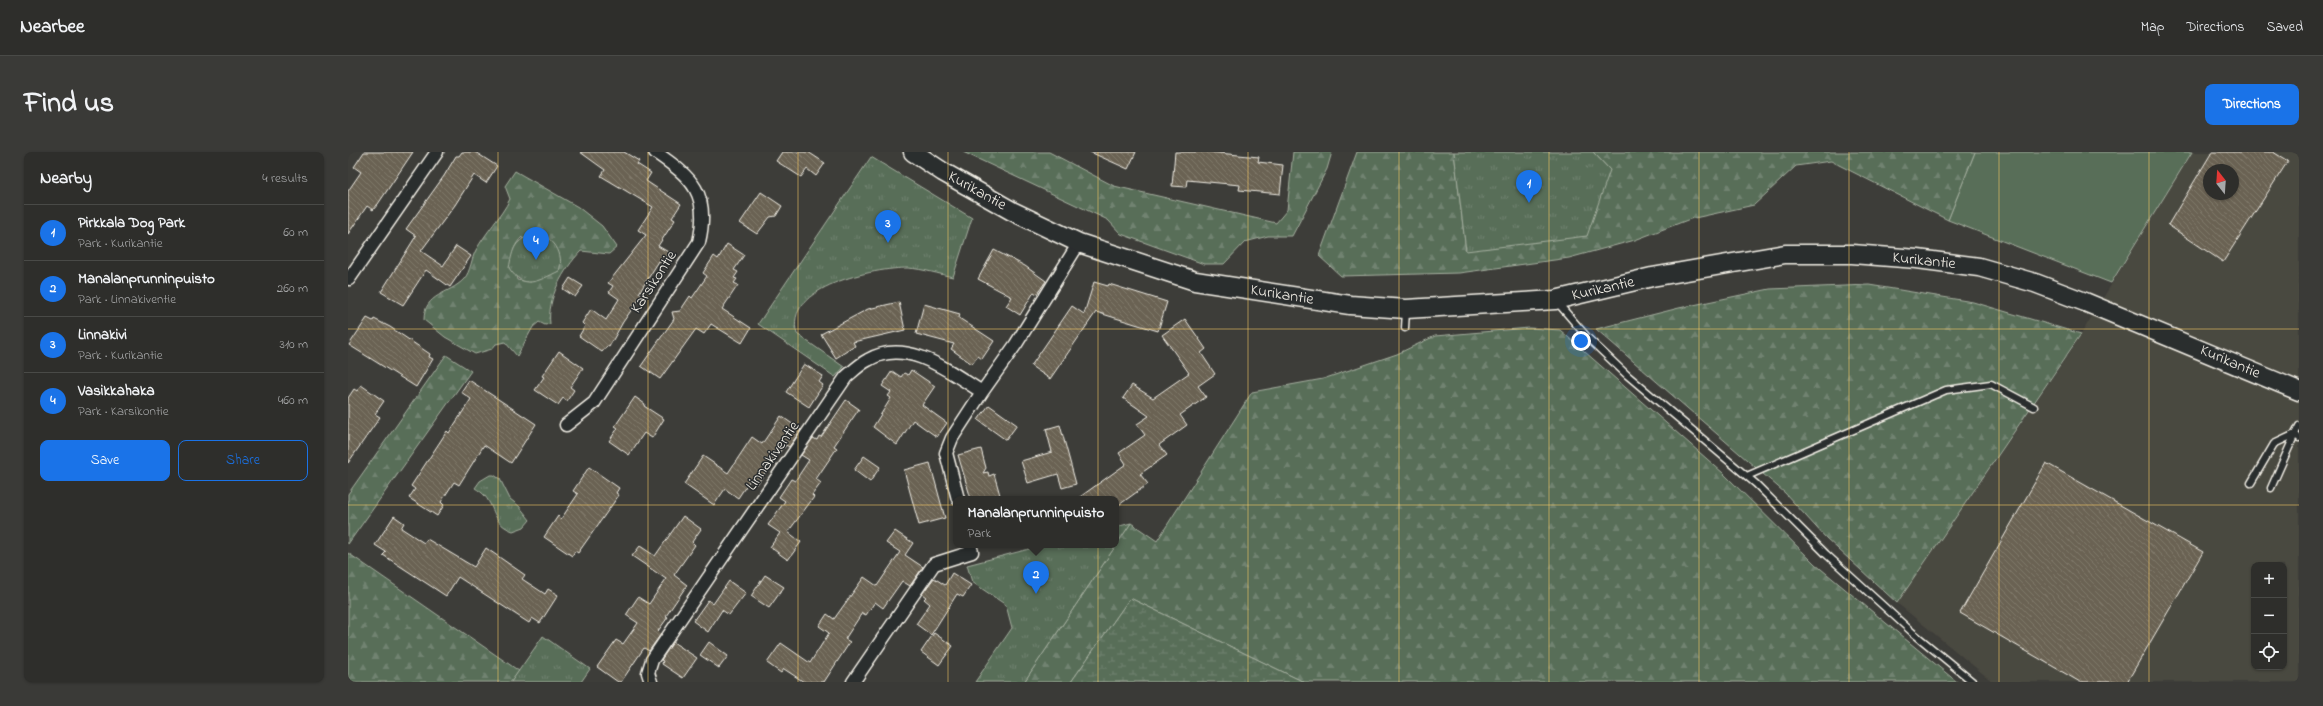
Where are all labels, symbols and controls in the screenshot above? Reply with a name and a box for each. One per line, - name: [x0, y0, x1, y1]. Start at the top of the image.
- text: Nearbee: [20, 14, 85, 41]
- text: Map: [2141, 17, 2164, 38]
- text: Directions: [2186, 17, 2244, 38]
- text: Saved: [2266, 17, 2303, 38]
- text: Find us: [24, 84, 114, 125]
- button: Directions: [2205, 84, 2299, 125]
- north arrow: [2203, 164, 2239, 200]
- street label: Kurikantie: [943, 165, 1011, 217]
- text: Nearby: [40, 166, 92, 191]
- text: 4 results: [262, 169, 308, 188]
- pin: 1: [1516, 170, 1542, 203]
- pin: 3: [875, 210, 901, 243]
- text: Pirkkala Dog Park: [78, 212, 185, 234]
- text: 1: [51, 223, 55, 242]
- text: 60 m: [283, 223, 308, 242]
- pin: 4: [523, 227, 549, 260]
- text: Park · Kurikantie: [78, 234, 163, 253]
- street label: Karsikontie: [625, 245, 684, 318]
- street label: Kurikantie: [1891, 246, 1958, 276]
- text: Manalanprunninpuisto: [78, 268, 215, 290]
- street label: Kurikantie: [1569, 270, 1638, 308]
- street label: Kurikantie: [1249, 278, 1316, 312]
- text: 2: [50, 279, 56, 298]
- text: 260 m: [277, 279, 308, 298]
- text: Park · Linnakiventie: [78, 290, 176, 309]
- text: Linnakivi: [78, 324, 127, 346]
- your location: [1571, 331, 1591, 351]
- text: 3: [50, 335, 56, 354]
- text: 310 m: [280, 335, 308, 354]
- street label: Kurikantie: [2196, 339, 2265, 386]
- text: Park · Kurikantie: [78, 346, 163, 365]
- text: Vasikkahaka: [78, 380, 155, 402]
- text: 4: [50, 391, 56, 410]
- text: 460 m: [278, 391, 308, 410]
- text: Park · Karsikontie: [78, 402, 168, 421]
- street label: Linnakiventie: [740, 416, 806, 496]
- button: Save: [40, 440, 170, 481]
- button: Share: [178, 440, 308, 481]
- popup: [953, 496, 1119, 548]
- text: Manalanprunninpuisto: [968, 502, 1104, 524]
- text: Park: [968, 524, 991, 543]
- pin: 2: [1023, 561, 1049, 594]
- map controls: [2251, 562, 2287, 670]
- button: +: [2251, 562, 2287, 598]
- button: −: [2251, 598, 2287, 634]
- button: locate: [2251, 634, 2287, 670]

